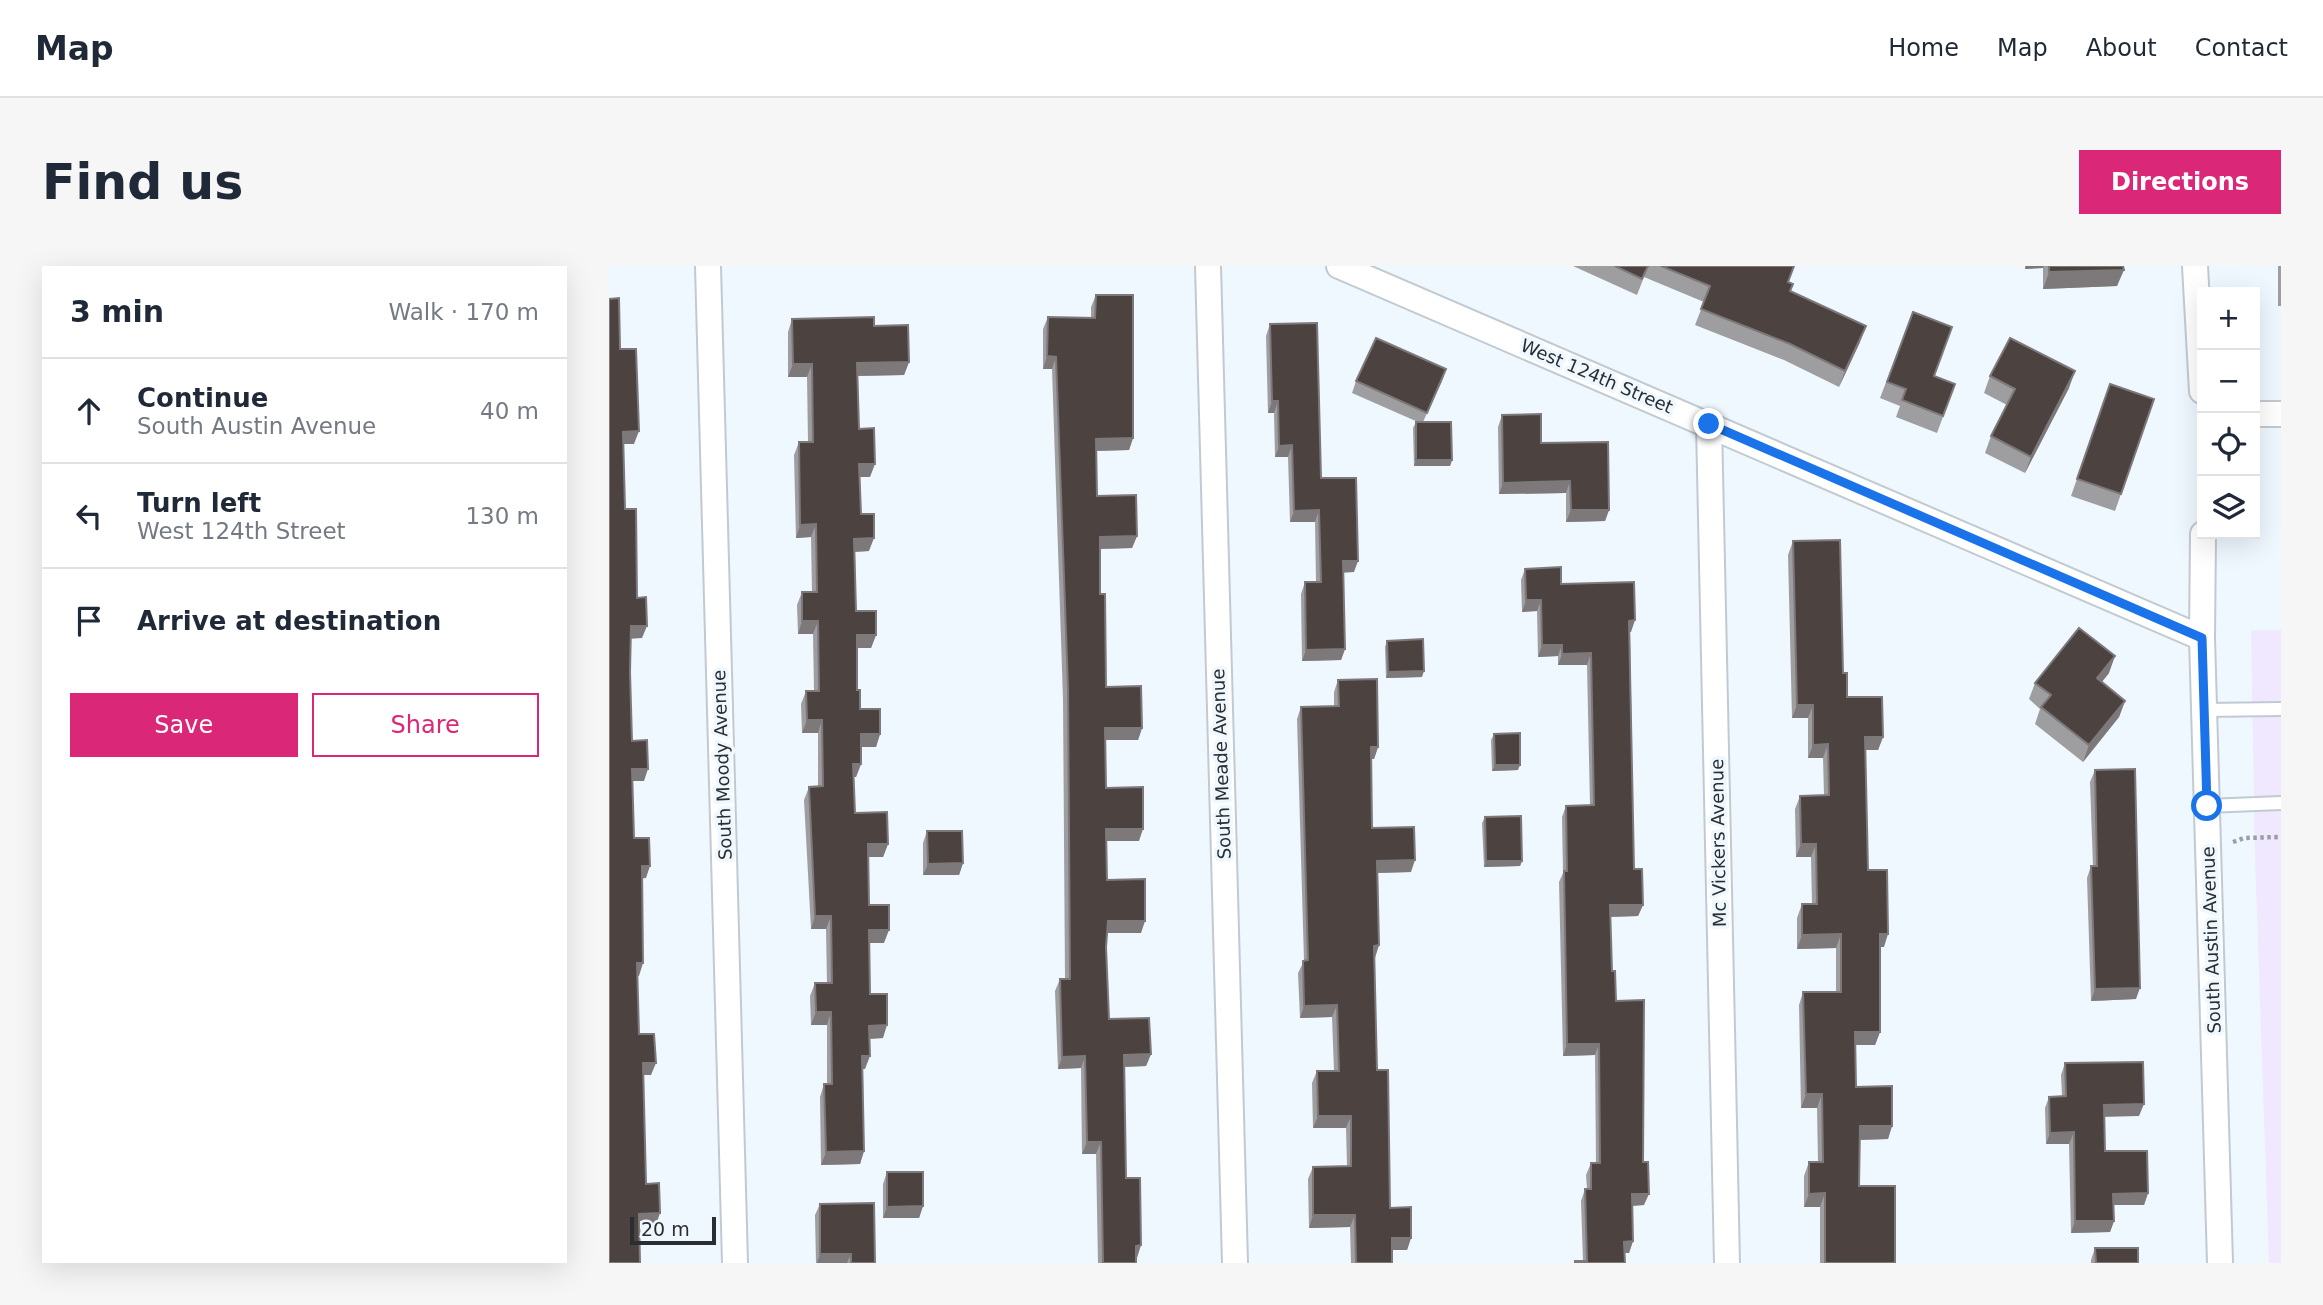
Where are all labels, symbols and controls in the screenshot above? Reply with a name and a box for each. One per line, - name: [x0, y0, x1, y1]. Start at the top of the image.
- text: Map: [35, 29, 114, 68]
- text: Home: [1888, 34, 1959, 62]
- text: Map: [1997, 34, 2048, 62]
- text: About: [2086, 34, 2157, 62]
- text: Contact: [2195, 34, 2288, 62]
- button: Directions: [2079, 150, 2281, 214]
- text: Find us: [42, 154, 243, 211]
- map controls: [2197, 287, 2260, 539]
- button: +: [2197, 287, 2260, 350]
- text: 3 min: [70, 294, 164, 329]
- text: Walk · 170 m: [388, 299, 539, 325]
- street label: West 124th Street: [1518, 334, 1676, 418]
- button: −: [2197, 350, 2260, 413]
- text: Continue: [137, 383, 268, 413]
- icon: ahead: [70, 392, 108, 430]
- text: 40 m: [480, 398, 539, 424]
- route end: [1693, 408, 1724, 439]
- text: South Austin Avenue: [137, 413, 376, 439]
- button: locate: [2197, 413, 2260, 476]
- button: layers: [2197, 476, 2260, 539]
- text: Turn left: [137, 488, 261, 518]
- icon: left: [70, 497, 108, 535]
- text: 130 m: [465, 503, 539, 529]
- text: West 124th Street: [137, 518, 346, 544]
- icon: arrive: [70, 602, 108, 640]
- text: Arrive at destination: [137, 606, 441, 636]
- street label: South Meade Avenue: [1207, 668, 1235, 860]
- street label: South Moody Avenue: [708, 670, 736, 860]
- button: Save: [70, 693, 298, 757]
- button: Share: [312, 693, 539, 757]
- street label: Mc Vickers Avenue: [1706, 759, 1730, 927]
- route start: [2191, 790, 2222, 821]
- street label: South Austin Avenue: [2197, 846, 2225, 1034]
- scale bar: [630, 1214, 716, 1246]
- text: 20 m: [641, 1218, 690, 1240]

